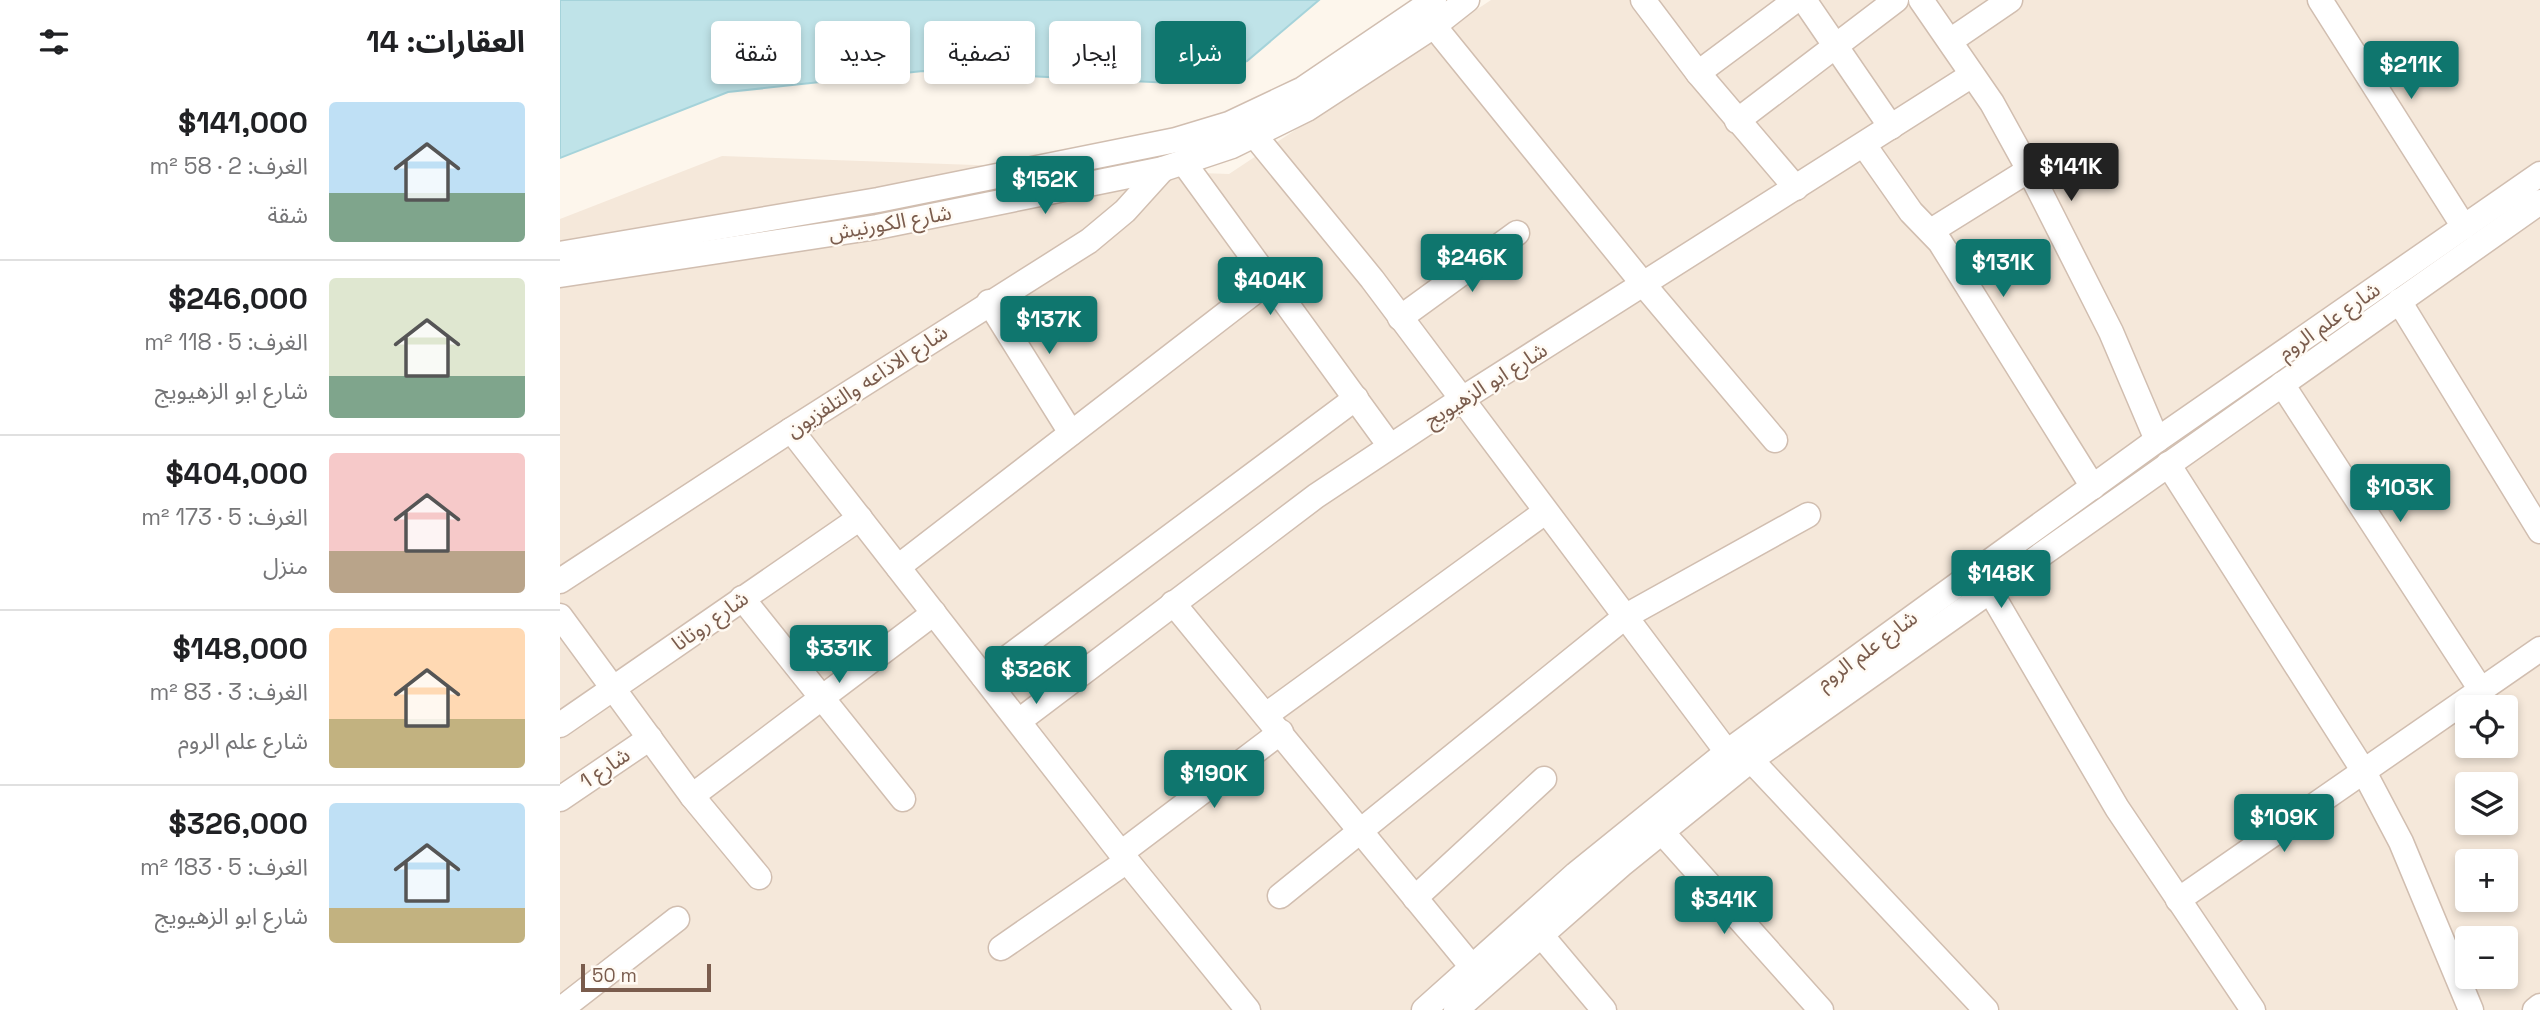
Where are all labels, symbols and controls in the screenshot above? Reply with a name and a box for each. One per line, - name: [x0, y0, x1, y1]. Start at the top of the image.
- chip: شقة: [711, 21, 801, 84]
- chip: جديد: [815, 21, 910, 84]
- chip: تصفية: [924, 21, 1035, 84]
- chip: إيجار: [1049, 21, 1141, 84]
- chip: شراء: [1155, 21, 1246, 84]
- text: العقارات: 14: [366, 22, 525, 61]
- icon: filters: [35, 23, 73, 61]
- pin: $211K: [2362, 42, 2460, 101]
- text: $211K: [2380, 49, 2442, 79]
- text: $141,000: [178, 103, 308, 142]
- icon: home: [385, 130, 469, 214]
- pin: $141K: [2022, 144, 2120, 203]
- text: الغرف: 2 · 58 m²: [150, 151, 308, 181]
- text: $141K: [2040, 151, 2102, 181]
- pin: $152K: [996, 156, 1094, 216]
- text: $152K: [1012, 164, 1078, 194]
- street label: شارع الكورنيش: [826, 198, 954, 249]
- text: شقة: [267, 200, 308, 230]
- pin: $246K: [1423, 234, 1521, 294]
- pin: $131K: [1954, 240, 2052, 299]
- text: $246K: [1437, 242, 1507, 272]
- text: $131K: [1972, 247, 2034, 277]
- pin: $404K: [1221, 258, 1319, 317]
- text: $404K: [1234, 265, 1306, 295]
- street label: شارع علم الروم: [2272, 275, 2387, 368]
- text: $246,000: [168, 279, 308, 318]
- pin: $137K: [1000, 296, 1098, 356]
- text: $137K: [1016, 304, 1082, 334]
- icon: home: [385, 306, 469, 390]
- street label: شارع الاذاعه والتلفزيون: [781, 318, 954, 445]
- text: الغرف: 5 · 118 m²: [144, 327, 308, 357]
- street label: شارع ابو الزهيويج: [1419, 336, 1553, 435]
- text: شارع ابو الزهيويج: [155, 376, 308, 406]
- text: $404,000: [165, 454, 308, 493]
- pin: $103K: [2351, 464, 2449, 524]
- text: $103K: [2366, 472, 2434, 502]
- icon: home: [385, 481, 469, 565]
- text: الغرف: 5 · 173 m²: [141, 502, 308, 532]
- pin: $148K: [1952, 550, 2050, 610]
- text: منزل: [263, 551, 308, 581]
- text: $148K: [1967, 558, 2035, 588]
- street label: شارع روتانا: [666, 584, 754, 658]
- street label: شارع علم الروم: [1811, 604, 1924, 698]
- pin: $331K: [790, 626, 888, 685]
- text: $148,000: [172, 629, 308, 668]
- text: $331K: [806, 633, 872, 663]
- pin: $326K: [987, 646, 1085, 706]
- text: $326K: [1001, 654, 1071, 684]
- icon: home: [385, 656, 469, 740]
- text: الغرف: 3 · 83 m²: [149, 677, 308, 707]
- map controls: [2455, 695, 2518, 989]
- button: locate: [2455, 695, 2518, 758]
- text: شارع علم الروم: [178, 726, 308, 756]
- street label: شارع 1: [574, 741, 636, 796]
- pin: $190K: [1165, 750, 1263, 810]
- text: $190K: [1180, 758, 1248, 788]
- button: layers: [2455, 772, 2518, 835]
- pin: $109K: [2235, 794, 2333, 854]
- text: $109K: [2250, 802, 2318, 832]
- text: $326,000: [169, 804, 308, 843]
- icon: home: [385, 831, 469, 915]
- button: +: [2455, 849, 2518, 912]
- text: الغرف: 5 · 183 m²: [140, 852, 308, 882]
- pin: $341K: [1675, 876, 1773, 936]
- text: $341K: [1691, 884, 1757, 914]
- text: شارع ابو الزهيويج: [155, 901, 308, 931]
- button: −: [2455, 926, 2518, 989]
- scale bar: [581, 961, 710, 993]
- text: 50 m: [592, 963, 637, 988]

